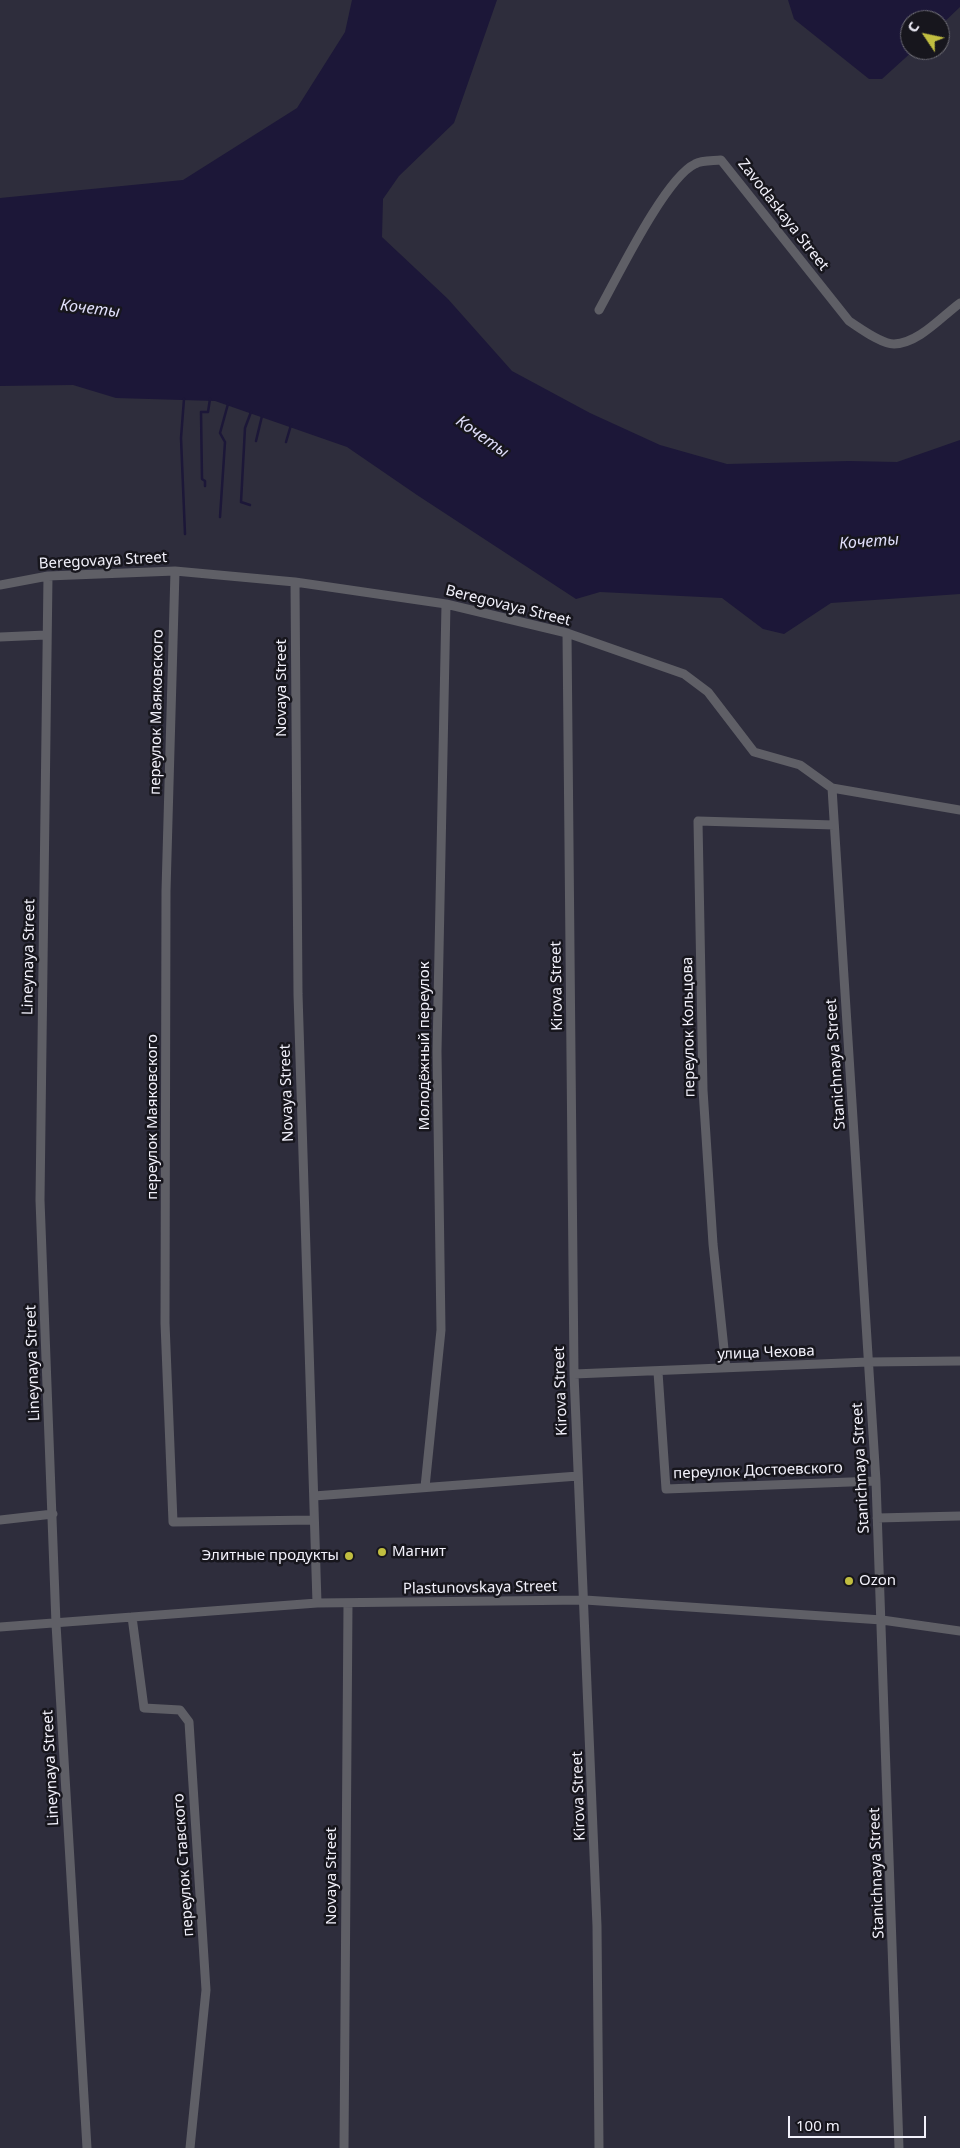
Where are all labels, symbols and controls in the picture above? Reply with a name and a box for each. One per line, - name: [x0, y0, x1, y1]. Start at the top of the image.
- north arrow: [900, 10, 950, 60]
- text: С: [903, 18, 923, 36]
- street label: Zavodaskaya Street: [734, 156, 832, 274]
- water label: Кочеты: [59, 296, 121, 322]
- water label: Кочеты: [452, 412, 512, 462]
- water label: Кочеты: [839, 530, 899, 554]
- street label: Beregovaya Street: [38, 549, 168, 573]
- street label: Beregovaya Street: [444, 582, 572, 630]
- street label: переулок Маяковского: [147, 629, 167, 795]
- street label: Novaya Street: [273, 639, 291, 737]
- street label: Lineynaya Street: [19, 899, 39, 1015]
- street label: Kirova Street: [547, 941, 567, 1031]
- street label: переулок Кольцова: [679, 957, 699, 1097]
- street label: Молодёжный переулок: [416, 961, 434, 1131]
- street label: Stanichnaya Street: [822, 998, 850, 1130]
- street label: переулок Маяковского: [144, 1034, 162, 1200]
- street label: Novaya Street: [276, 1044, 298, 1142]
- street label: Lineynaya Street: [22, 1305, 44, 1421]
- street label: улица Чехова: [717, 1342, 815, 1364]
- street label: Kirova Street: [550, 1346, 572, 1436]
- street label: Stanichnaya Street: [849, 1402, 873, 1534]
- street label: переулок Достоевского: [673, 1459, 843, 1483]
- place label: Магнит: [392, 1543, 446, 1561]
- marker: Магнит: [376, 1546, 388, 1558]
- place label: Элитные продукты: [202, 1547, 339, 1565]
- marker: Элитные продукты: [343, 1550, 355, 1562]
- place label: Ozon: [859, 1572, 896, 1590]
- marker: Ozon: [843, 1575, 855, 1587]
- street label: Plastunovskaya Street: [403, 1578, 557, 1598]
- street label: Lineynaya Street: [39, 1709, 63, 1827]
- street label: Kirova Street: [568, 1751, 590, 1841]
- street label: переулок Ставского: [170, 1793, 198, 1937]
- street label: Stanichnaya Street: [866, 1807, 888, 1939]
- street label: Novaya Street: [323, 1827, 341, 1925]
- scale bar: [790, 2106, 928, 2138]
- text: 100 m: [796, 2115, 840, 2135]

